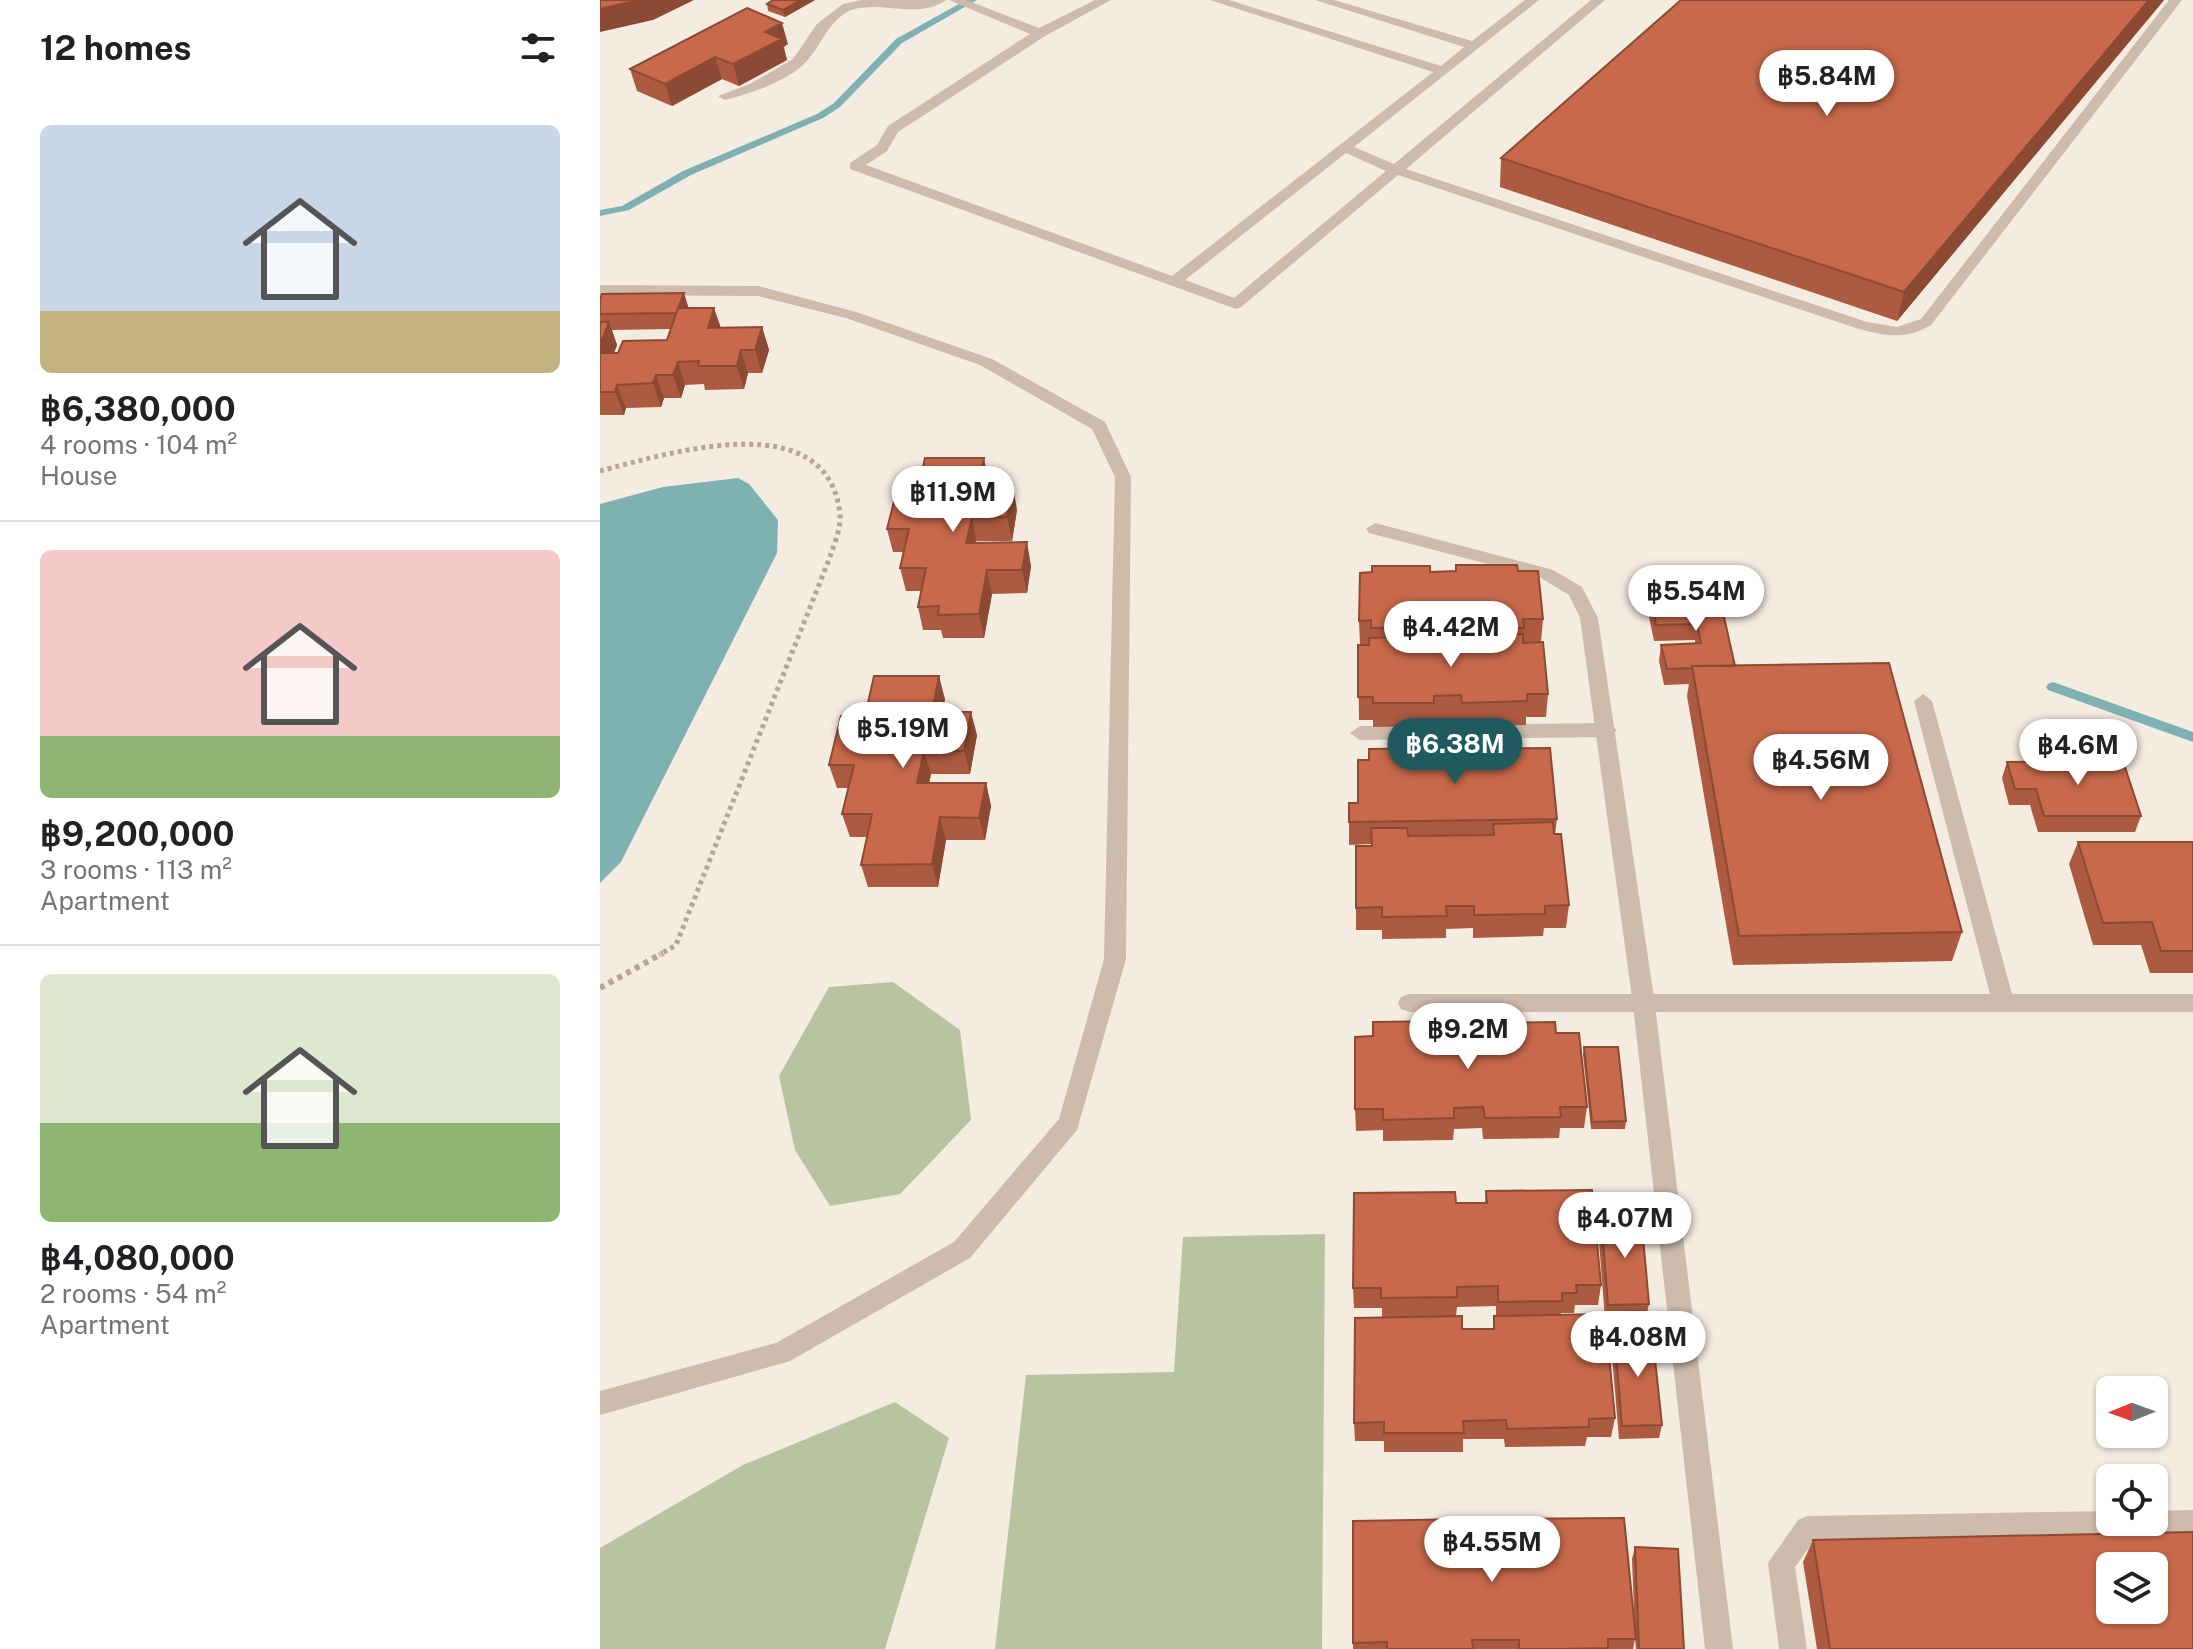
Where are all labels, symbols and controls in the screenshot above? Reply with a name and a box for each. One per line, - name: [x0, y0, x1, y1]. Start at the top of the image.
- icon: filters: [516, 26, 560, 70]
- text: 12 homes: [40, 28, 191, 68]
- pin: ฿5.84M: [1762, 50, 1892, 118]
- text: ฿5.84M: [1777, 60, 1877, 91]
- icon: home: [228, 177, 372, 321]
- text: ฿6,380,000: [40, 389, 236, 429]
- text: 4 rooms · 104 m²: [40, 429, 237, 460]
- text: House: [40, 460, 117, 491]
- pin: ฿11.9M: [888, 466, 1018, 534]
- text: ฿11.9M: [910, 476, 996, 507]
- pin: ฿5.54M: [1631, 565, 1761, 633]
- text: ฿5.54M: [1646, 575, 1746, 606]
- pin: ฿4.42M: [1386, 601, 1516, 669]
- icon: home: [228, 602, 372, 746]
- text: ฿4.42M: [1402, 611, 1500, 642]
- pin: ฿5.19M: [838, 702, 968, 770]
- text: ฿5.19M: [856, 712, 950, 743]
- pin: ฿6.38M: [1390, 718, 1520, 786]
- pin: ฿4.6M: [2022, 719, 2134, 787]
- text: ฿6.38M: [1405, 728, 1505, 759]
- text: ฿4.6M: [2037, 729, 2119, 760]
- pin: ฿4.56M: [1756, 734, 1886, 802]
- text: ฿4.56M: [1771, 744, 1871, 775]
- text: ฿9,200,000: [40, 814, 234, 854]
- text: 3 rooms · 113 m²: [40, 854, 232, 885]
- text: Apartment: [40, 885, 170, 916]
- pin: ฿9.2M: [1412, 1003, 1524, 1071]
- text: ฿9.2M: [1427, 1013, 1509, 1044]
- icon: home: [228, 1026, 372, 1170]
- pin: ฿4.07M: [1560, 1192, 1690, 1260]
- text: ฿4.07M: [1576, 1202, 1674, 1233]
- text: ฿4,080,000: [40, 1238, 235, 1278]
- text: 2 rooms · 54 m²: [40, 1278, 226, 1309]
- text: Apartment: [40, 1309, 170, 1340]
- pin: ฿4.08M: [1573, 1311, 1703, 1379]
- text: ฿4.08M: [1589, 1321, 1687, 1352]
- north arrow: [2096, 1376, 2168, 1448]
- map controls: [2096, 1376, 2168, 1624]
- button: locate: [2096, 1464, 2168, 1536]
- pin: ฿4.55M: [1427, 1516, 1557, 1584]
- text: ฿4.55M: [1442, 1526, 1542, 1557]
- button: layers: [2096, 1552, 2168, 1624]

